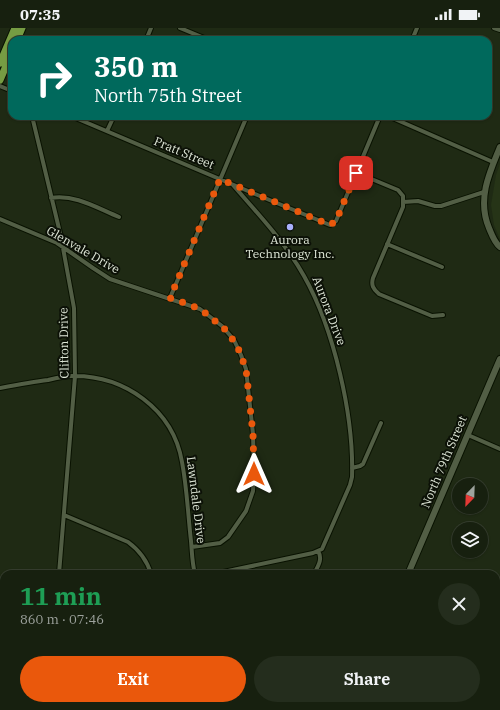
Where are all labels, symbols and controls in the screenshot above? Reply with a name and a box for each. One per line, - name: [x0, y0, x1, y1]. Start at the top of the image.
- text: 07:35: [20, 5, 61, 24]
- text: 350 m: [94, 48, 178, 85]
- icon: right: [28, 52, 80, 104]
- text: North 75th Street: [94, 84, 242, 107]
- street label: Pratt Street: [152, 133, 217, 172]
- pin: [339, 156, 373, 190]
- icon: arrive: [345, 162, 367, 184]
- marker: Aurora Technology Inc.: [285, 222, 295, 232]
- street label: Glenvale Drive: [44, 223, 123, 277]
- place label: Aurora Technology Inc.: [245, 232, 335, 261]
- street label: Aurora Drive: [309, 274, 349, 347]
- street label: Clifton Drive: [55, 307, 72, 379]
- street label: North 79th Street: [417, 413, 470, 510]
- position arrow: [233, 453, 275, 495]
- street label: Lawndale Drive: [184, 456, 209, 544]
- north arrow: [452, 478, 488, 514]
- map controls: [452, 478, 488, 558]
- button: layers: [452, 522, 488, 558]
- text: 11 min: [20, 580, 102, 612]
- button: close: [438, 583, 480, 625]
- text: 860 m · 07:46: [20, 611, 104, 628]
- button: Exit: [20, 656, 246, 702]
- button: Share: [254, 656, 480, 702]

